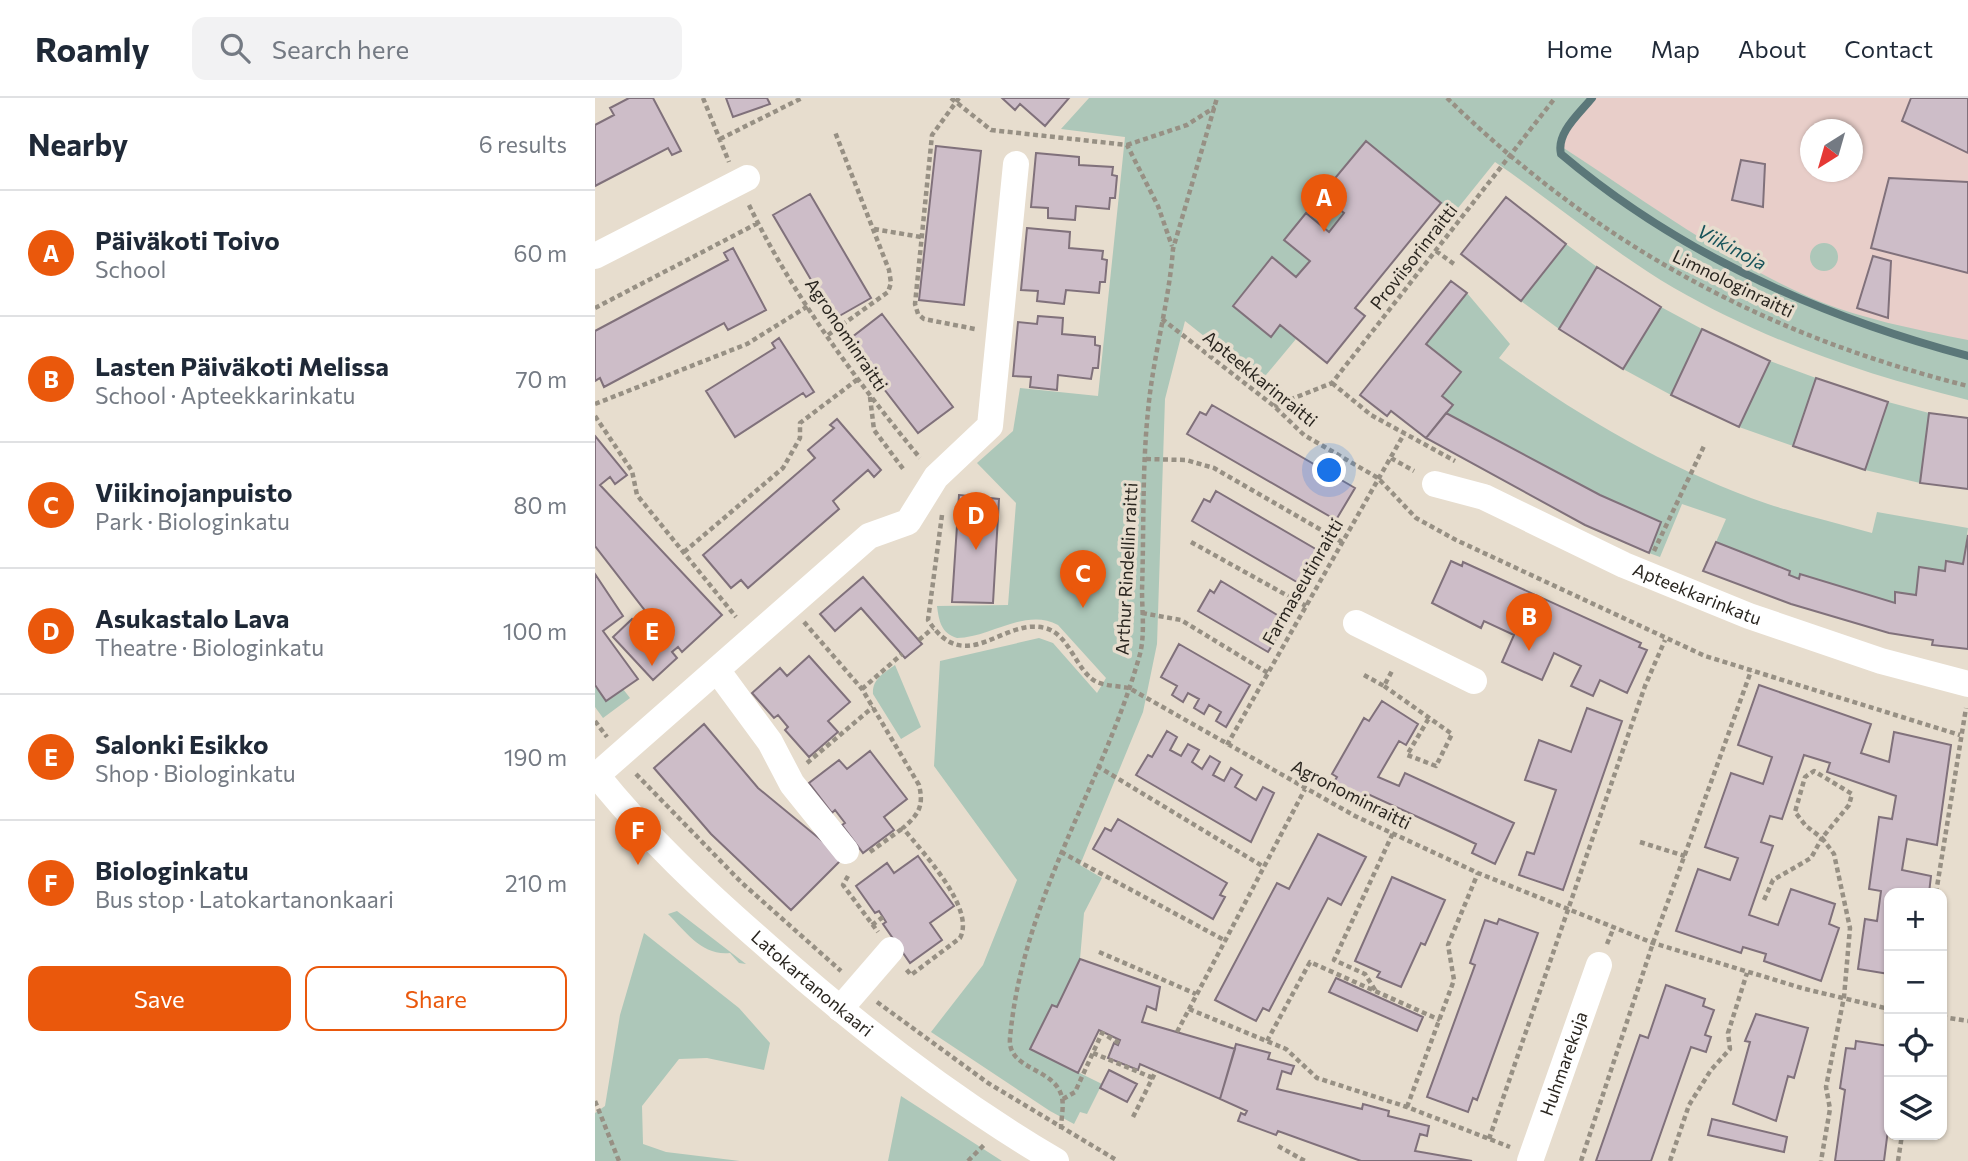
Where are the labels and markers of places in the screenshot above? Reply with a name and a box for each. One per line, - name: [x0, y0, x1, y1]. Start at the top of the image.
- pin: A: [1301, 174, 1347, 232]
- pin: D: [953, 492, 999, 550]
- pin: C: [1060, 550, 1106, 608]
- pin: B: [1506, 593, 1552, 651]
- pin: E: [629, 608, 675, 666]
- pin: F: [615, 807, 661, 865]

